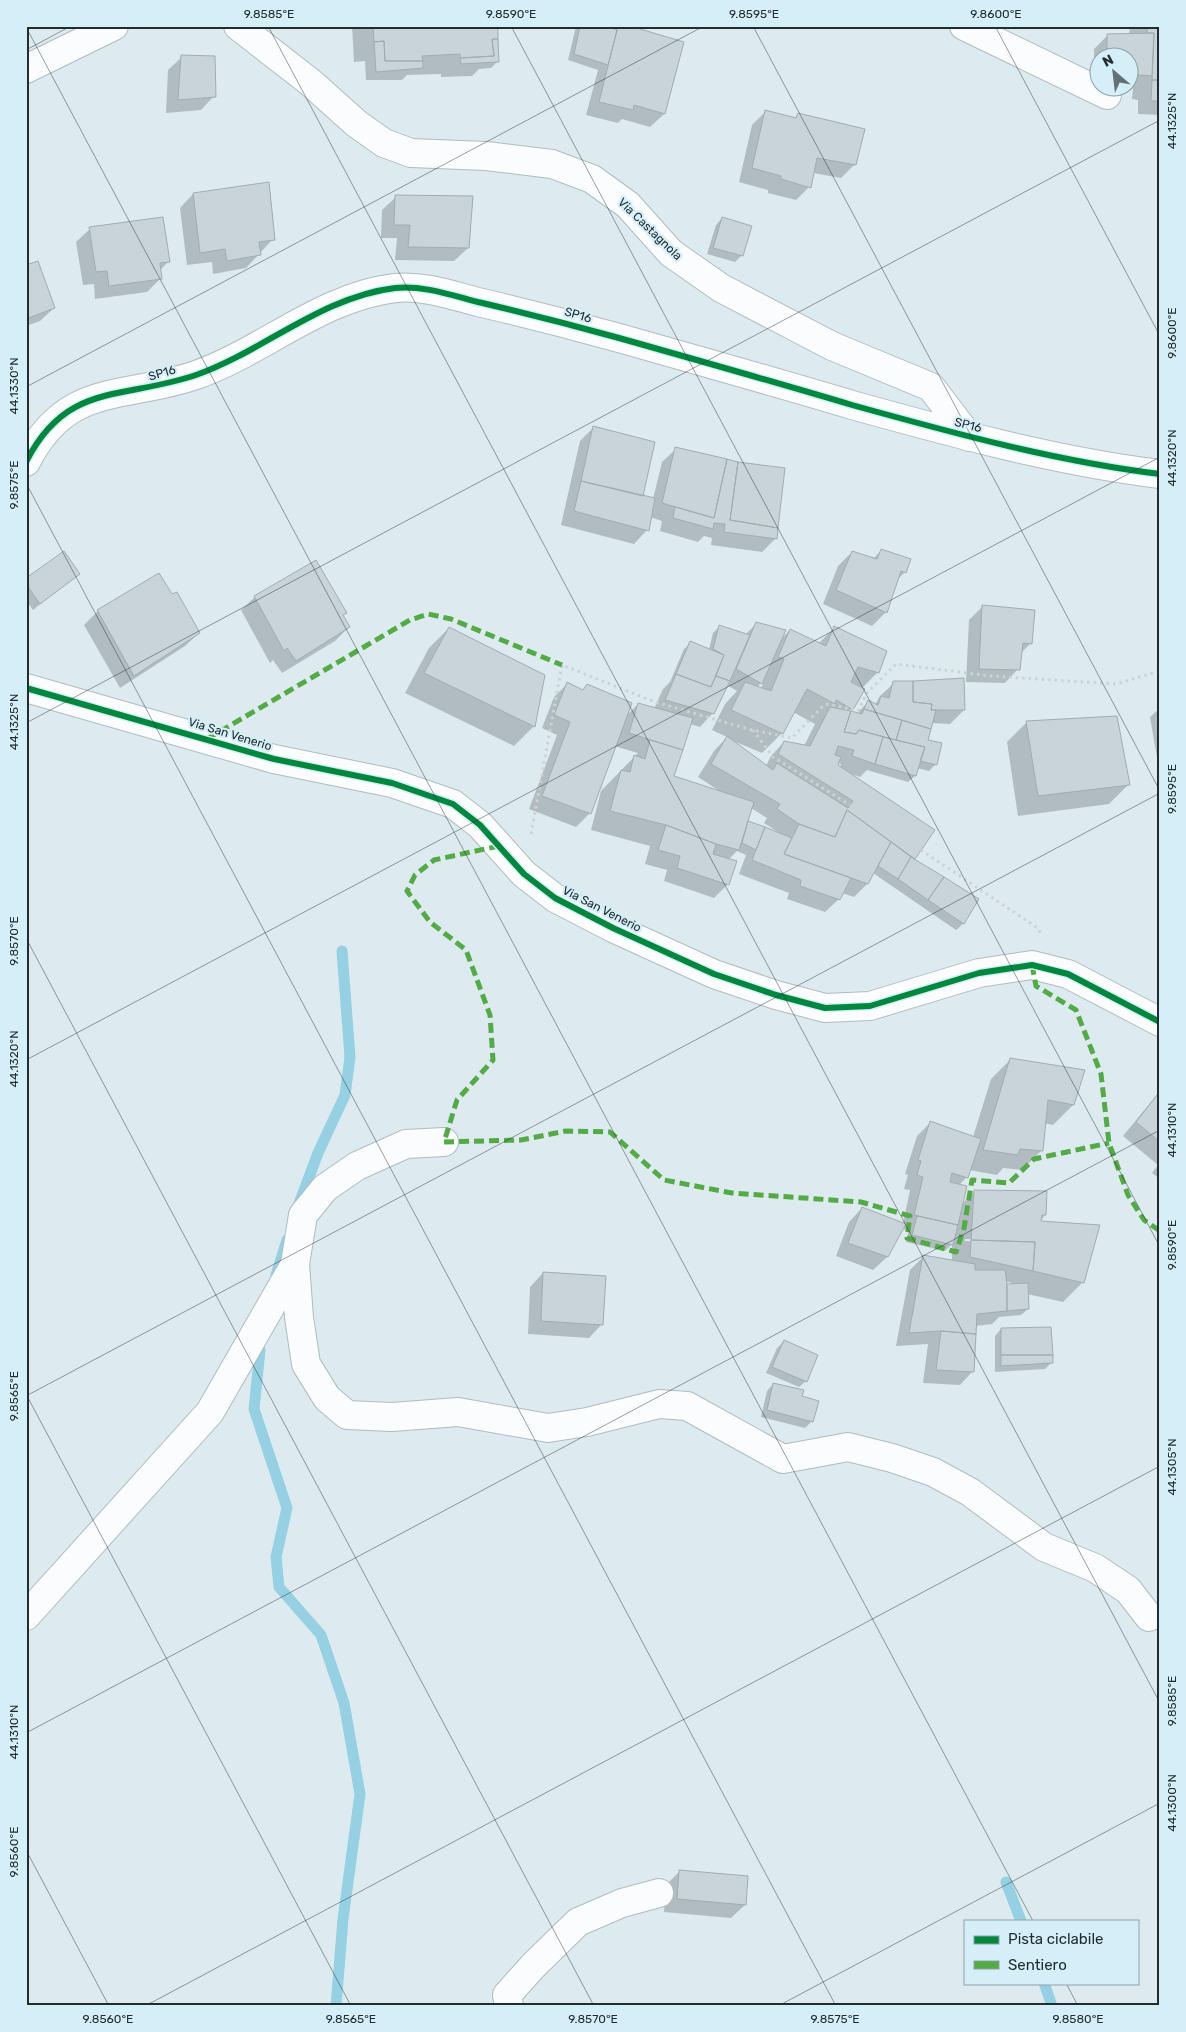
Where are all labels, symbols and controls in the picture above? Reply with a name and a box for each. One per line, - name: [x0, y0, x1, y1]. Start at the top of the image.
- text: 9.8585°E: [244, 7, 294, 21]
- text: 9.8590°E: [486, 7, 536, 21]
- text: 9.8595°E: [729, 7, 779, 21]
- text: 9.8600°E: [970, 7, 1022, 21]
- north arrow: [1088, 48, 1138, 98]
- text: N: [1100, 51, 1117, 71]
- text: 44.1325°N: [1165, 93, 1179, 149]
- street label: Via Castagnola: [615, 195, 685, 263]
- street label: SP16: [563, 304, 593, 326]
- text: 9.8600°E: [1165, 307, 1179, 359]
- text: 44.1330°N: [7, 357, 21, 415]
- street label: SP16: [147, 362, 177, 384]
- street label: SP16: [953, 415, 983, 435]
- text: 44.1320°N: [1165, 430, 1179, 486]
- text: 9.8575°E: [7, 460, 21, 510]
- text: 44.1325°N: [7, 694, 21, 750]
- street label: Via San Venerio: [187, 715, 274, 753]
- text: 9.8595°E: [1165, 764, 1179, 814]
- street label: Via San Venerio: [560, 883, 644, 935]
- text: 9.8570°E: [7, 916, 21, 966]
- text: 44.1320°N: [7, 1031, 21, 1087]
- text: 44.1310°N: [1165, 1103, 1179, 1157]
- text: 9.8590°E: [1165, 1220, 1179, 1270]
- text: 9.8565°E: [7, 1371, 21, 1421]
- text: 44.1305°N: [1165, 1438, 1179, 1496]
- text: 9.8585°E: [1165, 1676, 1179, 1726]
- text: 44.1310°N: [7, 1705, 21, 1759]
- text: 44.1300°N: [1165, 1774, 1179, 1832]
- text: 9.8560°E: [7, 1827, 21, 1877]
- legend: [964, 1920, 1138, 1984]
- text: Pista ciclabile: [1008, 1930, 1103, 1948]
- text: Sentiero: [1008, 1956, 1067, 1974]
- text: 9.8560°E: [83, 2012, 133, 2026]
- text: 9.8565°E: [326, 2012, 376, 2026]
- text: 9.8570°E: [568, 2012, 618, 2026]
- text: 9.8575°E: [810, 2012, 860, 2026]
- text: 9.8580°E: [1052, 2012, 1104, 2026]

